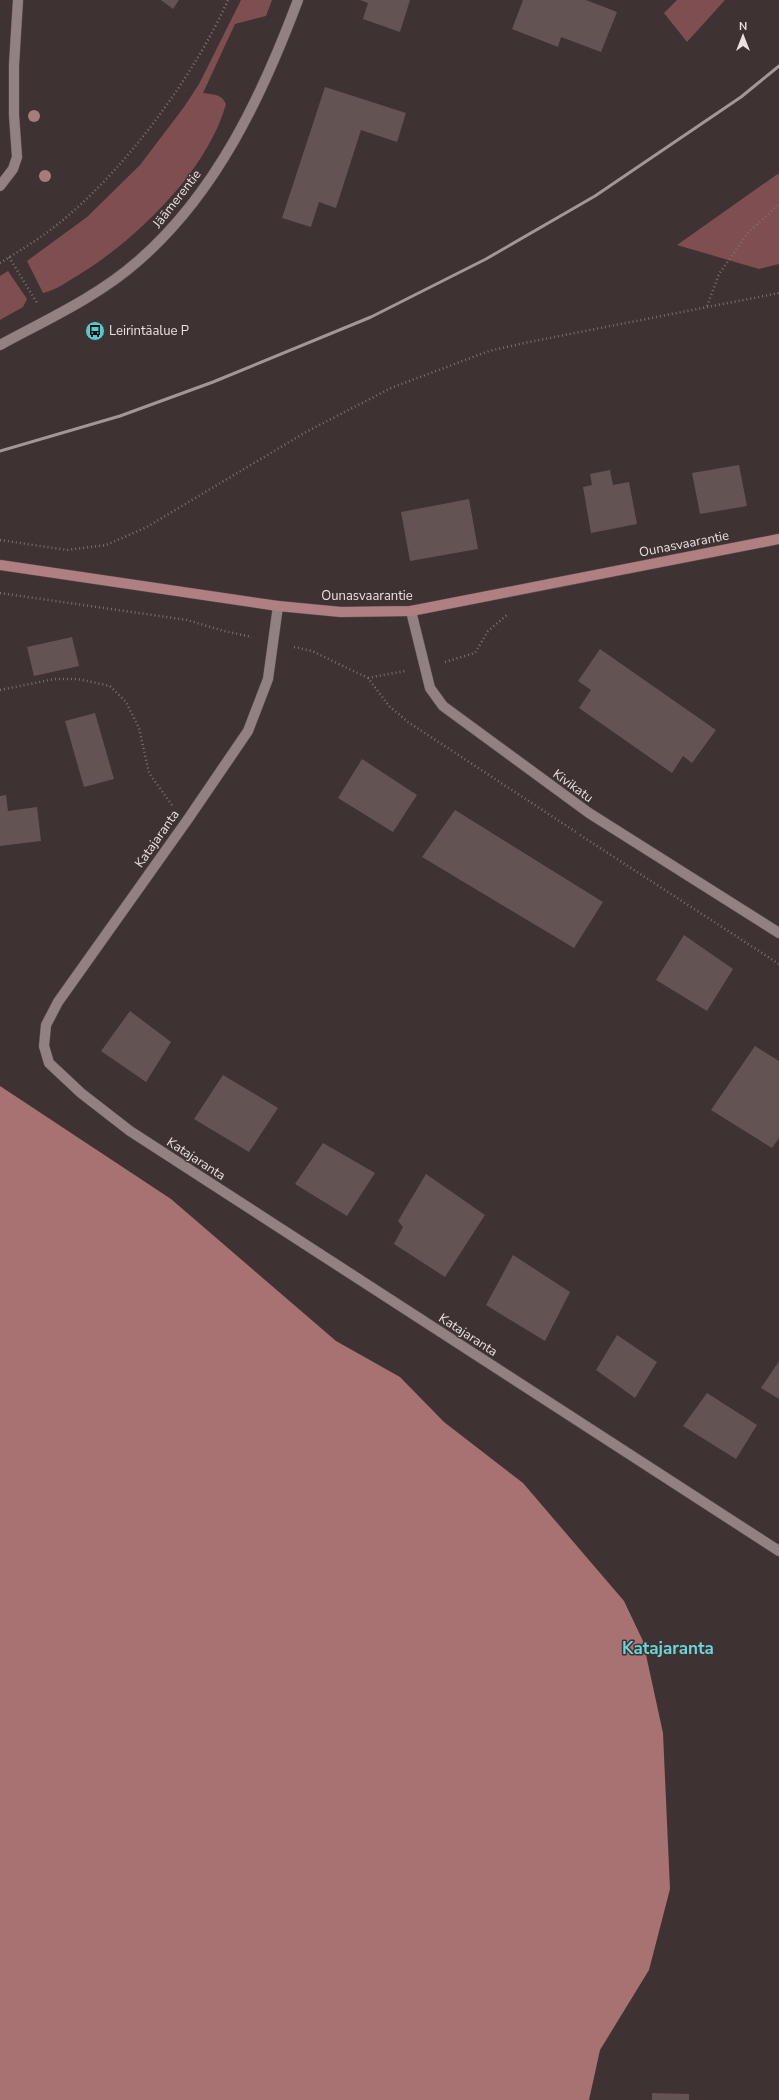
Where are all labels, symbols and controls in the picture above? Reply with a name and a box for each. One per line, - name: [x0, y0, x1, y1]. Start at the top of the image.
- north arrow: [723, 16, 763, 56]
- text: N: [739, 19, 747, 34]
- street label: Jäämerentie: [148, 166, 206, 233]
- bus stop icon: Leirintäalue P: [84, 320, 106, 342]
- place label: Leirintäalue P: [109, 322, 189, 340]
- street label: Ounasvaarantie: [637, 526, 731, 562]
- street label: Ounasvaarantie: [321, 587, 413, 605]
- street label: Kivikatu: [549, 765, 597, 807]
- street label: Katajaranta: [130, 807, 184, 871]
- street label: Katajaranta: [163, 1133, 229, 1185]
- street label: Katajaranta: [435, 1309, 501, 1361]
- district label: Katajaranta: [622, 1637, 714, 1660]

